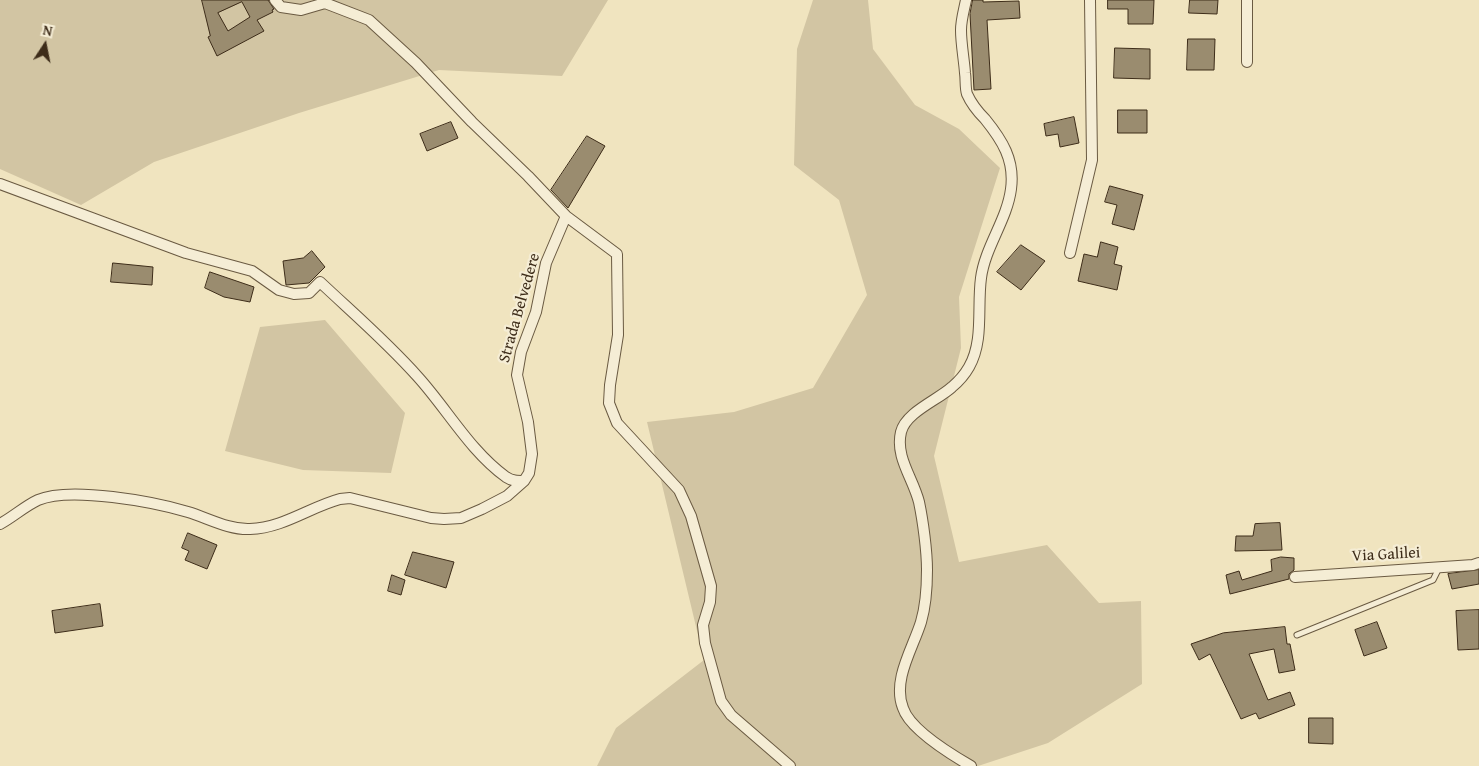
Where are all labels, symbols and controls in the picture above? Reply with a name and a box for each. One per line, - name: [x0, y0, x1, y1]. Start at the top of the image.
- north arrow: [20, 20, 70, 70]
- text: N: [41, 20, 54, 41]
- street label: Strada Belvedere: [495, 251, 545, 365]
- street label: Via Galilei: [1351, 544, 1421, 566]

